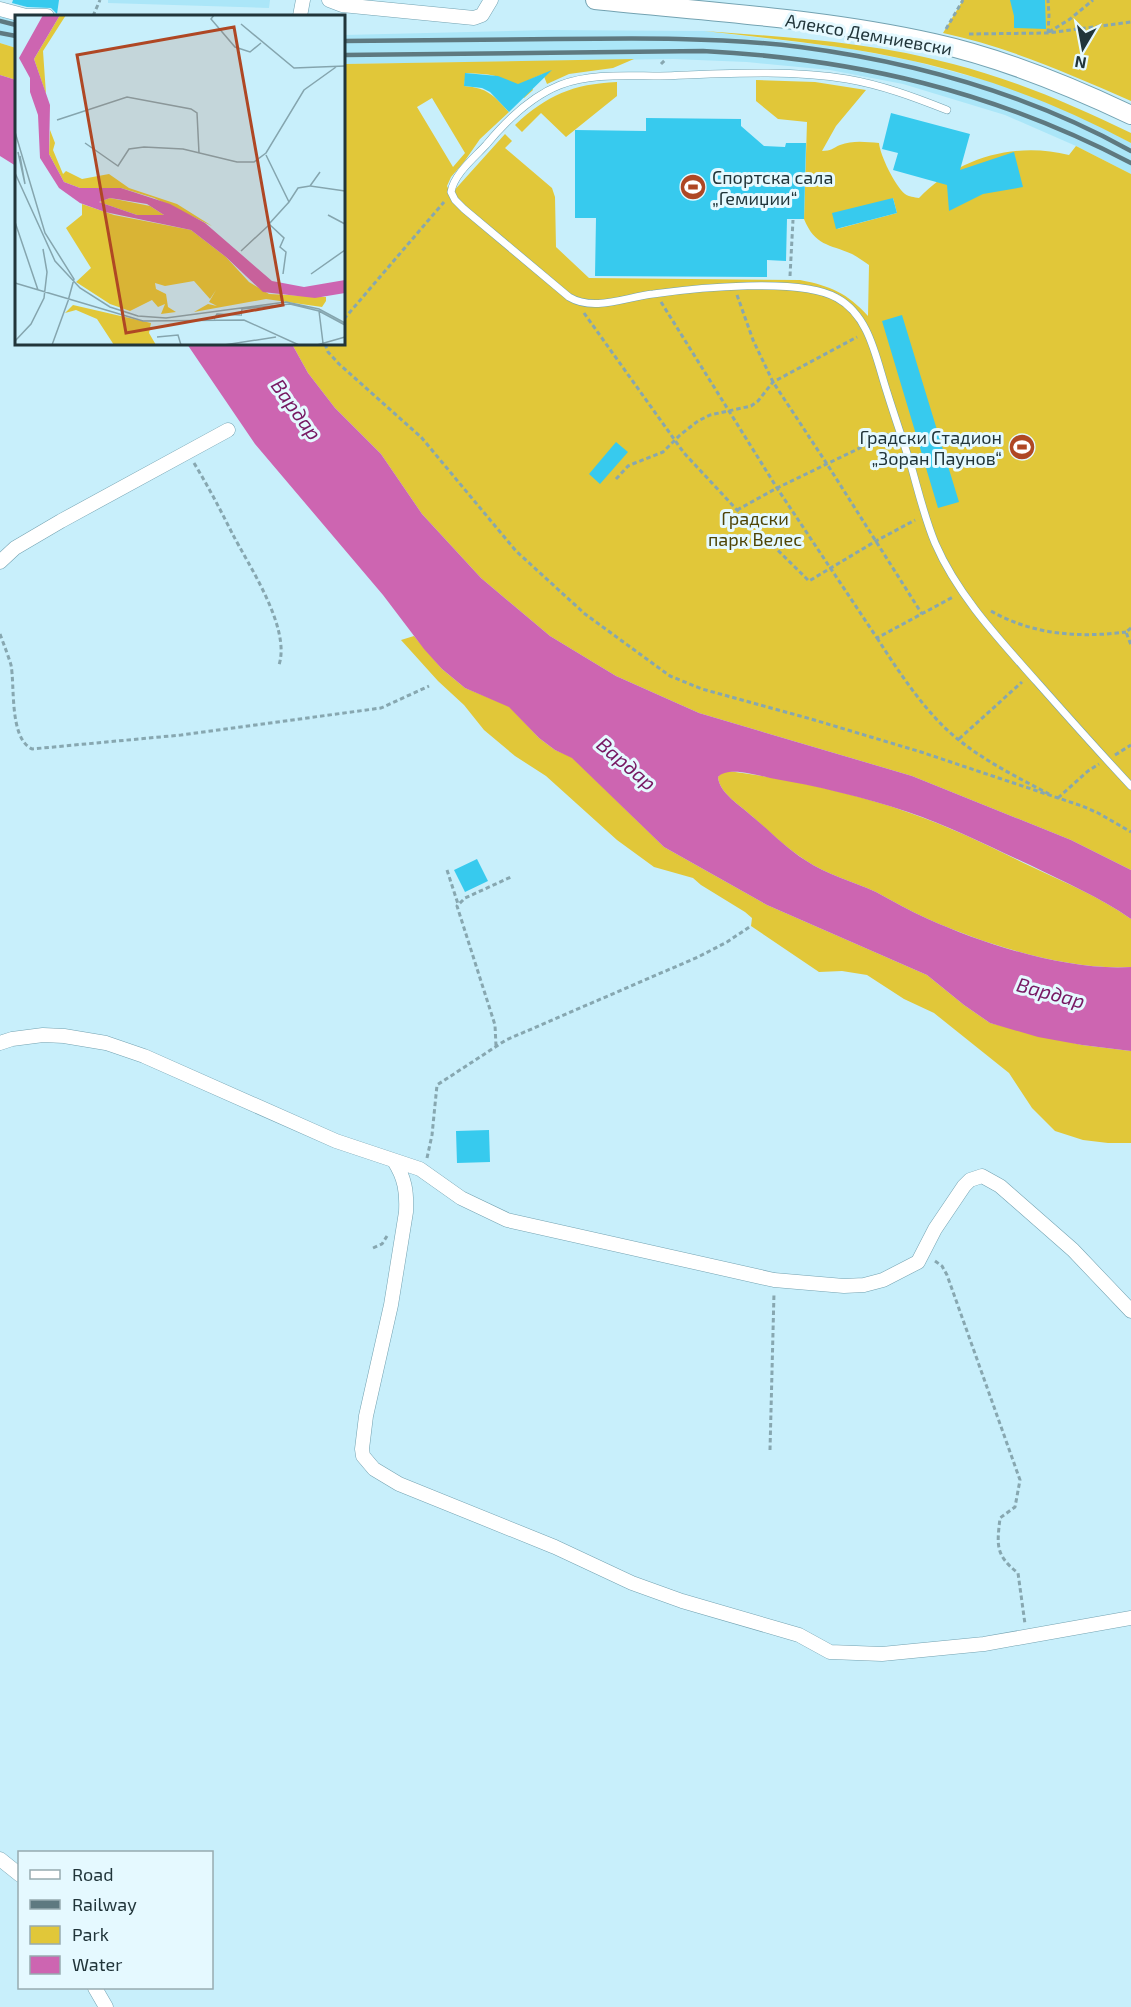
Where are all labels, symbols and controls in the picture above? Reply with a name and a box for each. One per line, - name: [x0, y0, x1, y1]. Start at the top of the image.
- street label: Алексо Демниевски: [784, 8, 954, 60]
- inset map: [15, 15, 345, 345]
- north arrow: [1053, 18, 1113, 78]
- text: N: [1073, 53, 1088, 74]
- place label: Спортска сала „Гемиџии“: [712, 166, 833, 209]
- sports icon: Спортска сала „Гемиџии“: [678, 172, 708, 202]
- water label: Вардар: [267, 374, 327, 444]
- place label: Градски Стадион „Зоран Паунов“: [860, 426, 1002, 469]
- sports icon: Градски Стадион „Зоран Паунов“: [1007, 432, 1037, 462]
- park label: Градски парк Велес: [708, 507, 802, 550]
- water label: Вардар: [593, 731, 661, 795]
- water label: Вардар: [1014, 971, 1088, 1013]
- legend: [18, 1851, 213, 1989]
- text: Road: [72, 1863, 113, 1885]
- text: Railway: [72, 1893, 137, 1915]
- text: Park: [72, 1923, 109, 1945]
- text: Water: [72, 1953, 122, 1975]

